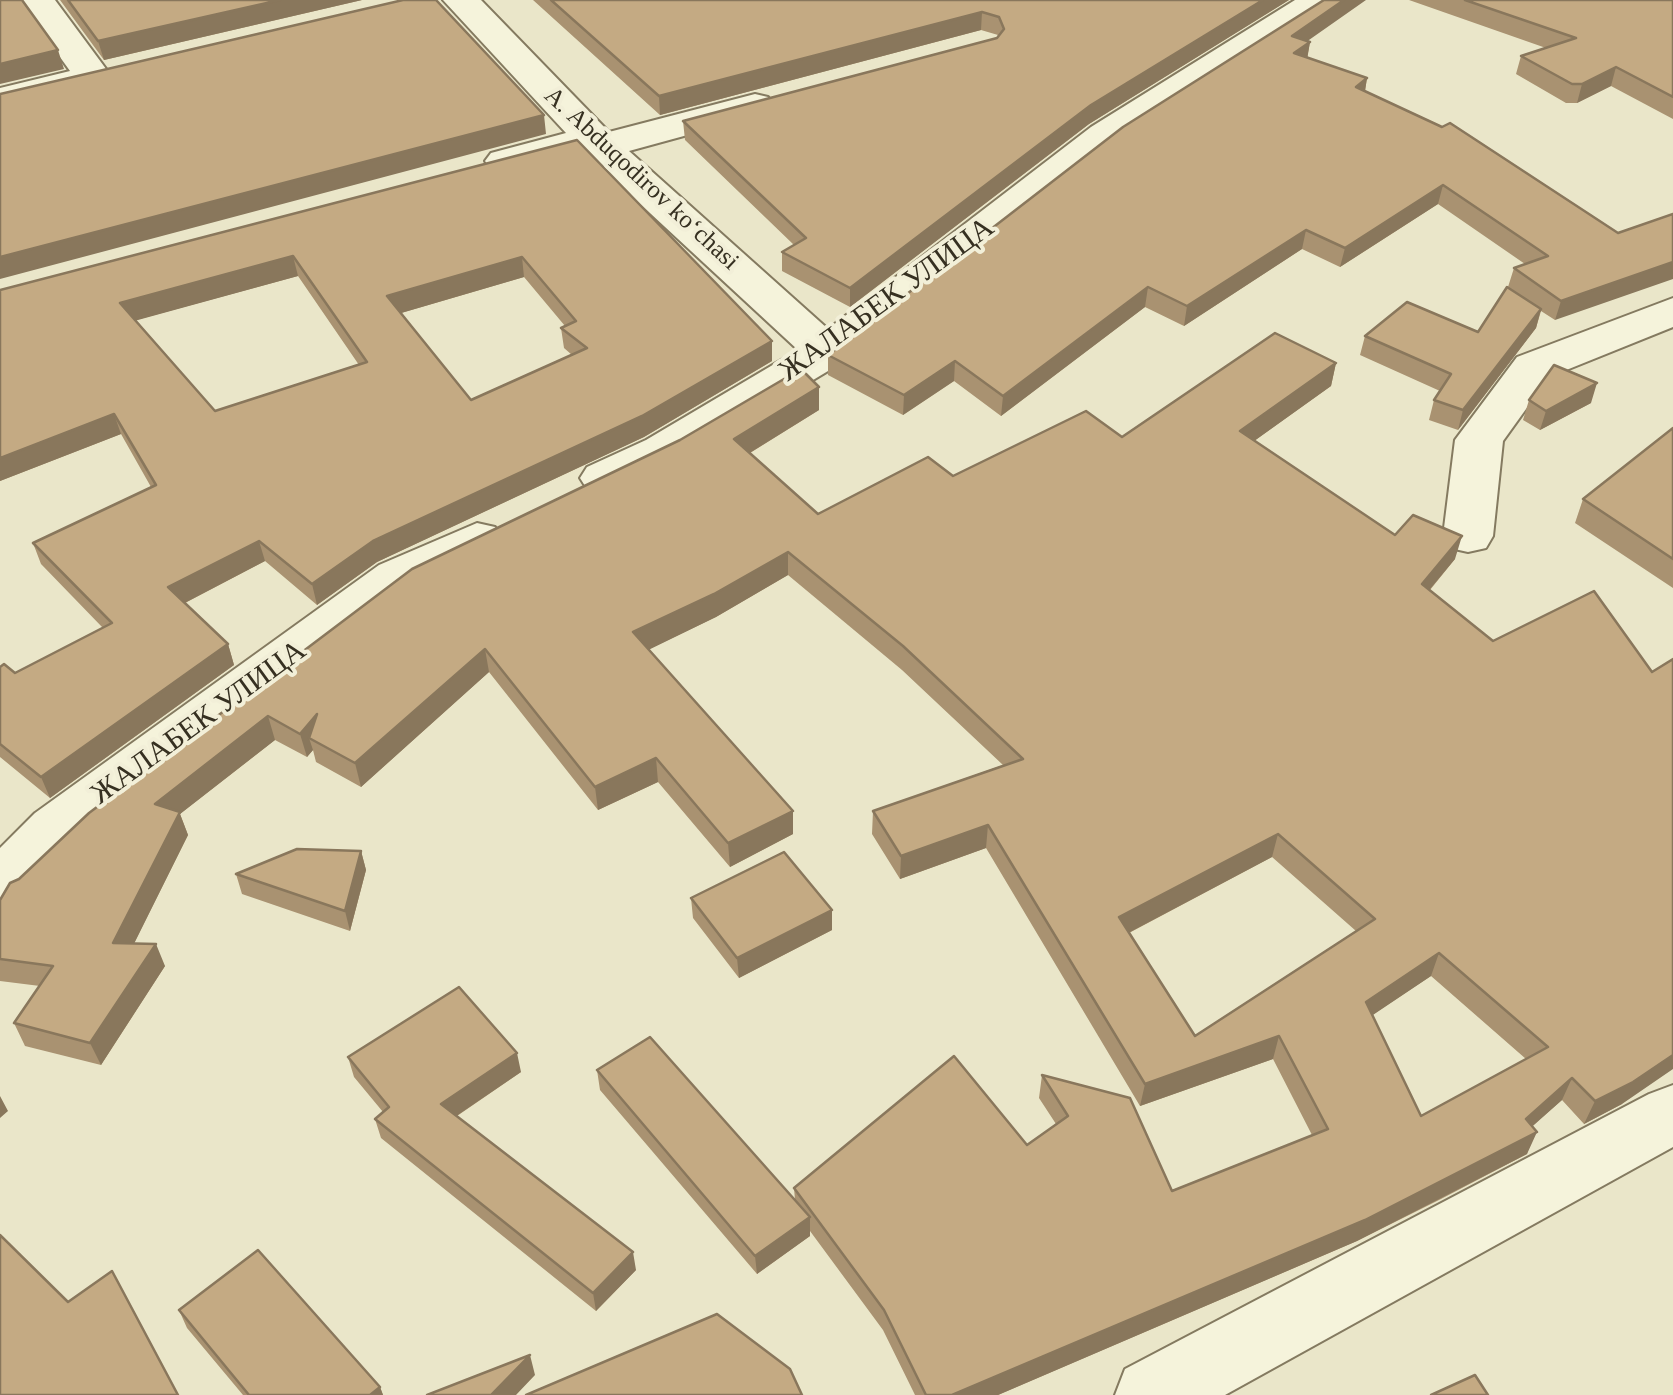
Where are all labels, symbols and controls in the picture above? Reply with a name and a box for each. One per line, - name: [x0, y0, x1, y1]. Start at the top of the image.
- street label: A. Abduqodirov koʻchasi: [538, 81, 744, 277]
- street label: ЖАЛАБЕК УЛИЦА: [773, 210, 1001, 390]
- street label: ЖАЛАБЕК УЛИЦА: [85, 633, 313, 813]

